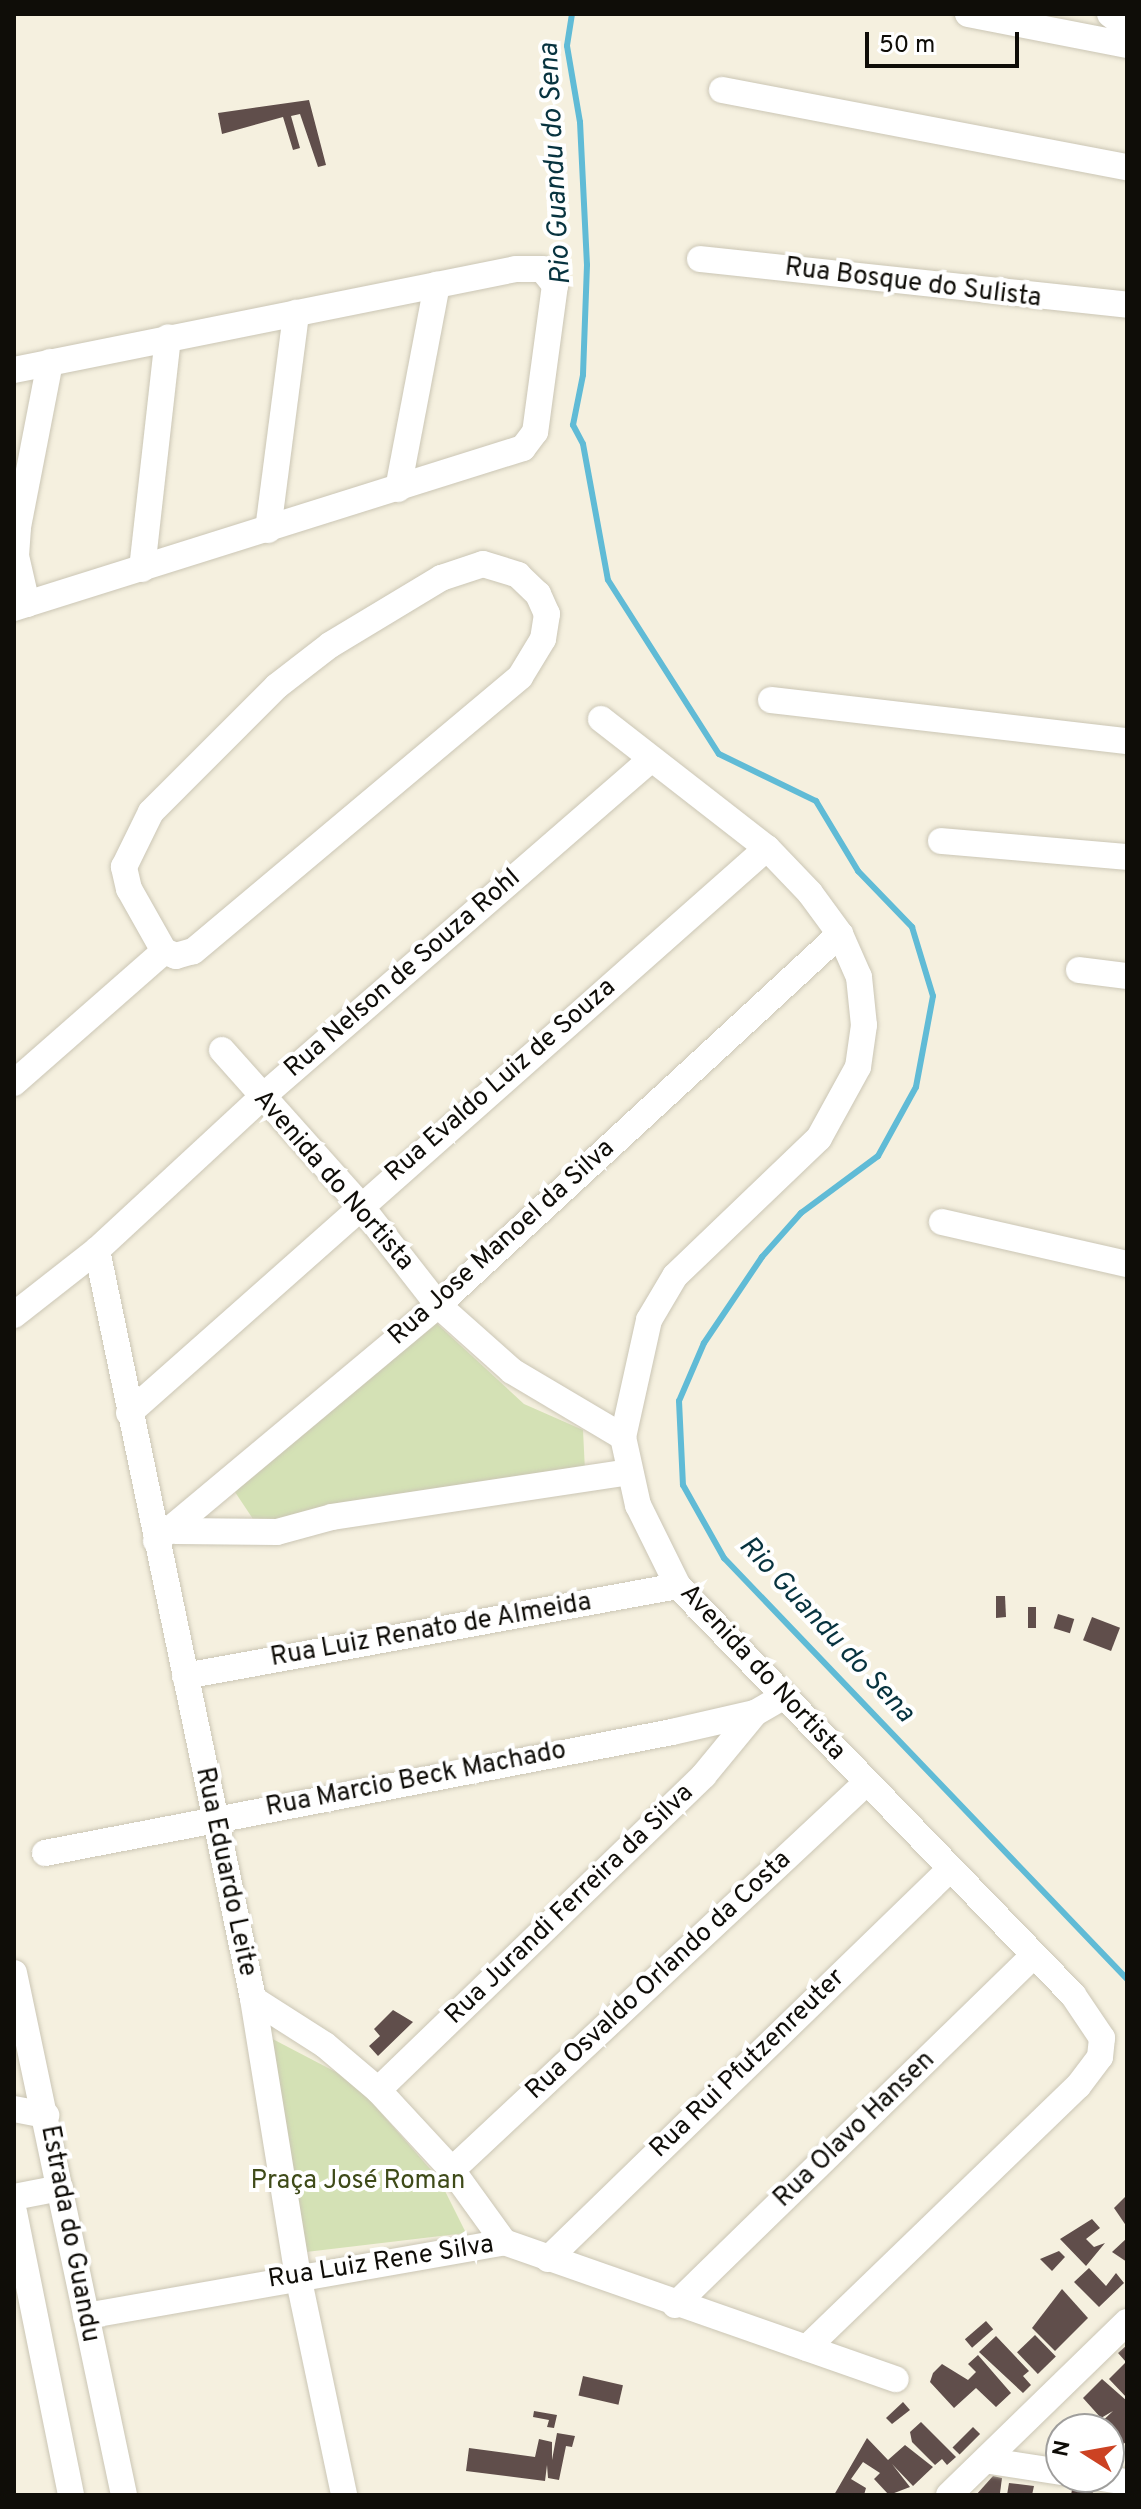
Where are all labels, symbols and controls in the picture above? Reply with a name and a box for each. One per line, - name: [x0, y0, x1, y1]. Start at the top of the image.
- scale bar: [869, 16, 1023, 66]
- text: 50 m: [879, 31, 935, 61]
- water label: Rio Guandu do Sena: [533, 42, 579, 286]
- street label: Rua Bosque do Sulista: [783, 253, 1043, 315]
- street label: Rua Nelson de Souza Rohl: [279, 863, 527, 1085]
- street label: Rua Evaldo Luiz de Souza: [379, 972, 623, 1190]
- street label: Avenida do Nortista: [246, 1084, 420, 1278]
- street label: Rua Jose Manoel da Silva: [383, 1133, 621, 1353]
- water label: Rio Guandu do Sena: [731, 1530, 921, 1730]
- street label: Avenida do Nortista: [672, 1579, 852, 1767]
- street label: Rua Luiz Renato de Almeida: [268, 1587, 594, 1675]
- street label: Rua Marcio Beck Machado: [263, 1736, 569, 1824]
- street label: Rua Eduardo Leite: [188, 1765, 262, 1979]
- street label: Rua Jurandi Ferreira da Silva: [440, 1778, 700, 2032]
- street label: Rua Osvaldo Orlando da Costa: [520, 1845, 798, 2107]
- street label: Rua Rui Pfutzenreuter: [644, 1963, 852, 2165]
- street label: Rua Olavo Hansen: [768, 2045, 942, 2215]
- street label: Estrada do Guandu: [33, 2123, 105, 2345]
- park label: Praça José Roman: [251, 2166, 465, 2198]
- street label: Rua Luiz Rene Silva: [266, 2230, 496, 2296]
- north arrow: [1045, 2413, 1125, 2493]
- text: N: [1048, 2438, 1078, 2459]

